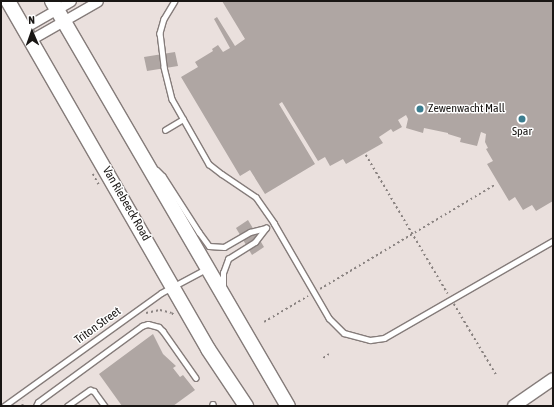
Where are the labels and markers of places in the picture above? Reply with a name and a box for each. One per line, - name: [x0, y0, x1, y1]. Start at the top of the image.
- place label: Zewenwacht Mall: [428, 102, 505, 116]
- marker: Zewenwacht Mall: [415, 104, 425, 114]
- marker: Spar: [517, 114, 527, 124]
- place label: Spar: [512, 125, 532, 139]

